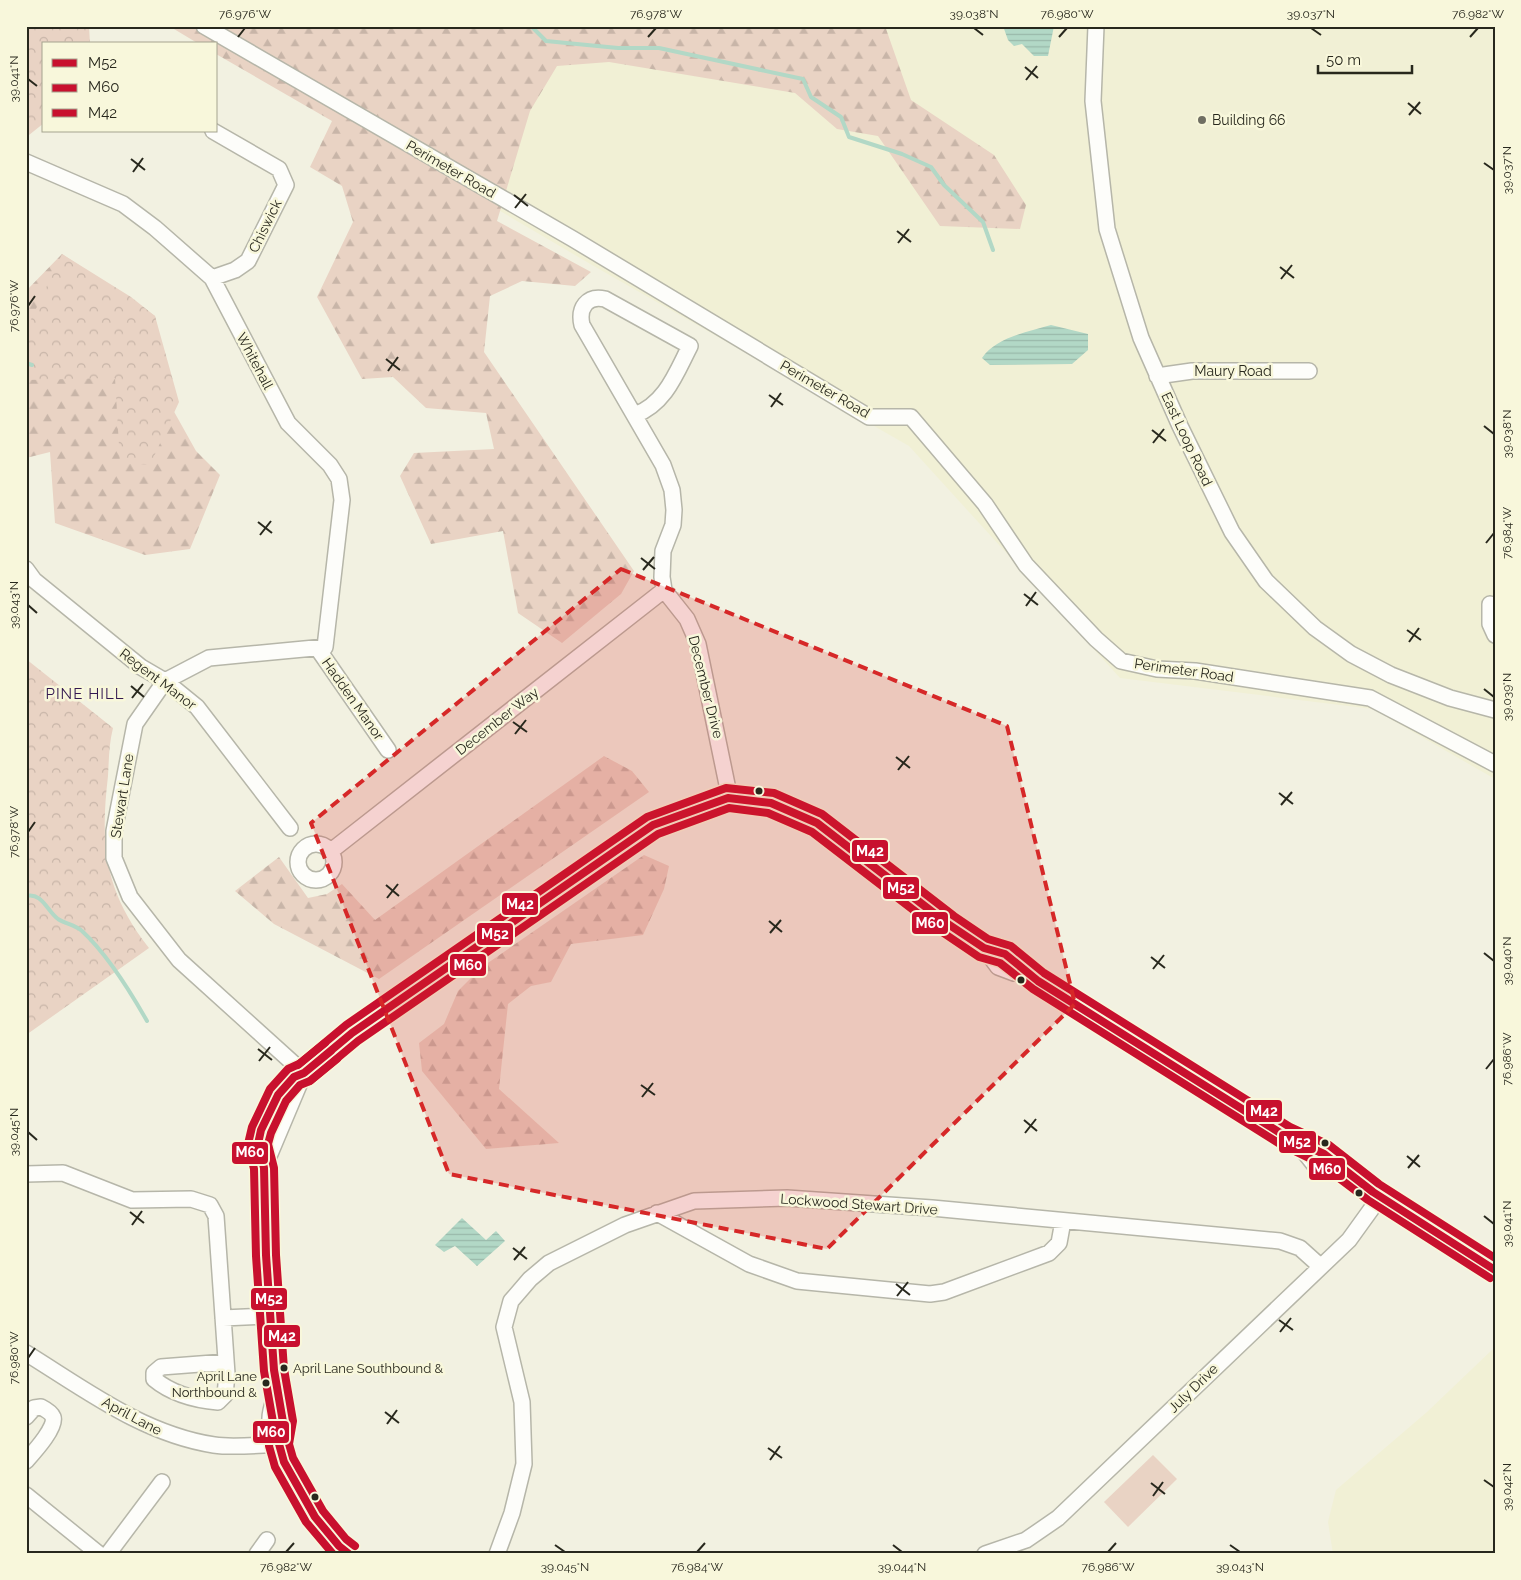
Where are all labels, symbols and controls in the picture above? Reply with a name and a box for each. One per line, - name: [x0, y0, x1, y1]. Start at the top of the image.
- text: 76.976°W: [219, 7, 272, 21]
- text: 76.978°W: [630, 7, 683, 21]
- text: 39.038°N: [949, 7, 999, 21]
- text: 76.980°W: [1041, 7, 1094, 21]
- text: 39.037°N: [1287, 7, 1335, 21]
- text: 76.982°W: [1452, 7, 1504, 21]
- legend: [42, 42, 218, 132]
- scale bar: [1318, 42, 1412, 74]
- text: 50 m: [1326, 51, 1361, 69]
- text: M52: [88, 54, 117, 72]
- text: 39.041°N: [7, 56, 21, 102]
- text: M60: [88, 78, 119, 96]
- text: M42: [88, 104, 117, 122]
- place label: Building 66: [1212, 112, 1286, 128]
- marker: Building 66: [1196, 114, 1208, 126]
- street label: Perimeter Road: [404, 137, 498, 201]
- text: 39.037°N: [1500, 146, 1514, 194]
- street label: Chiswick: [245, 196, 285, 255]
- text: 76.976°W: [7, 279, 21, 332]
- street label: Whitehall: [233, 330, 277, 392]
- street label: Perimeter Road: [778, 357, 872, 421]
- street label: Maury Road: [1194, 363, 1272, 379]
- street label: East Loop Road: [1158, 390, 1216, 488]
- text: 39.038°N: [1500, 409, 1514, 459]
- text: 76.984°W: [1500, 506, 1514, 559]
- text: 39.043°N: [7, 581, 21, 629]
- street label: December Drive: [685, 634, 727, 740]
- street label: Regent Manor: [117, 645, 199, 713]
- street label: Hadden Manor: [319, 655, 387, 743]
- street label: Perimeter Road: [1133, 655, 1235, 685]
- text: 39.039°N: [1500, 673, 1514, 721]
- street label: December Way: [453, 684, 542, 758]
- district label: PINE HILL: [46, 685, 124, 703]
- street label: Stewart Lane: [107, 753, 137, 839]
- unlabelled marker: [754, 786, 764, 796]
- text: 76.978°W: [7, 805, 21, 858]
- line badge: M42: [851, 839, 889, 863]
- text: M42: [856, 843, 884, 859]
- line badge: M52: [882, 876, 920, 900]
- text: M52: [887, 880, 915, 896]
- line badge: M42: [501, 892, 539, 916]
- text: M42: [506, 896, 534, 912]
- line badge: M60: [911, 911, 949, 935]
- text: M60: [915, 915, 945, 931]
- line badge: M52: [476, 922, 514, 946]
- text: M52: [481, 926, 509, 942]
- text: 39.040°N: [1500, 936, 1514, 986]
- line badge: M60: [449, 953, 487, 977]
- text: M60: [453, 957, 483, 973]
- unlabelled marker: [1016, 975, 1026, 985]
- text: 76.986°W: [1500, 1032, 1514, 1086]
- line badge: M42: [1245, 1099, 1283, 1123]
- text: M42: [1250, 1103, 1278, 1119]
- text: 39.045°N: [7, 1108, 21, 1156]
- line badge: M52: [1278, 1130, 1317, 1154]
- text: M52: [1283, 1134, 1311, 1150]
- unlabelled marker: [1320, 1138, 1330, 1148]
- line badge: M60: [231, 1141, 269, 1165]
- text: M60: [235, 1144, 265, 1160]
- line badge: M60: [1308, 1157, 1346, 1181]
- text: M60: [1312, 1161, 1342, 1177]
- unlabelled marker: [1354, 1188, 1364, 1198]
- street label: Lockwood Stewart Drive: [780, 1191, 938, 1217]
- text: 39.041°N: [1500, 1201, 1514, 1247]
- line badge: M52: [250, 1287, 288, 1311]
- text: M52: [255, 1291, 283, 1307]
- line badge: M42: [263, 1324, 301, 1348]
- text: M42: [268, 1328, 296, 1344]
- text: 76.980°W: [7, 1331, 21, 1384]
- street label: July Drive: [1165, 1360, 1221, 1416]
- place label: April Lane Southbound &: [293, 1361, 444, 1376]
- marker: April Lane Southbound &: [279, 1363, 289, 1373]
- place label: April Lane Northbound &: [172, 1369, 257, 1400]
- marker: April Lane Northbound &: [261, 1378, 271, 1388]
- street label: April Lane: [99, 1394, 165, 1438]
- line badge: M60: [252, 1420, 290, 1444]
- text: M60: [256, 1424, 286, 1440]
- text: 39.042°N: [1500, 1463, 1514, 1511]
- unlabelled marker: [310, 1492, 320, 1502]
- text: 76.982°W: [260, 1560, 312, 1574]
- text: 39.045°N: [541, 1560, 589, 1574]
- text: 76.984°W: [671, 1560, 724, 1574]
- text: 39.044°N: [878, 1560, 926, 1574]
- text: 76.986°W: [1081, 1560, 1135, 1574]
- text: 39.043°N: [1216, 1560, 1264, 1574]

